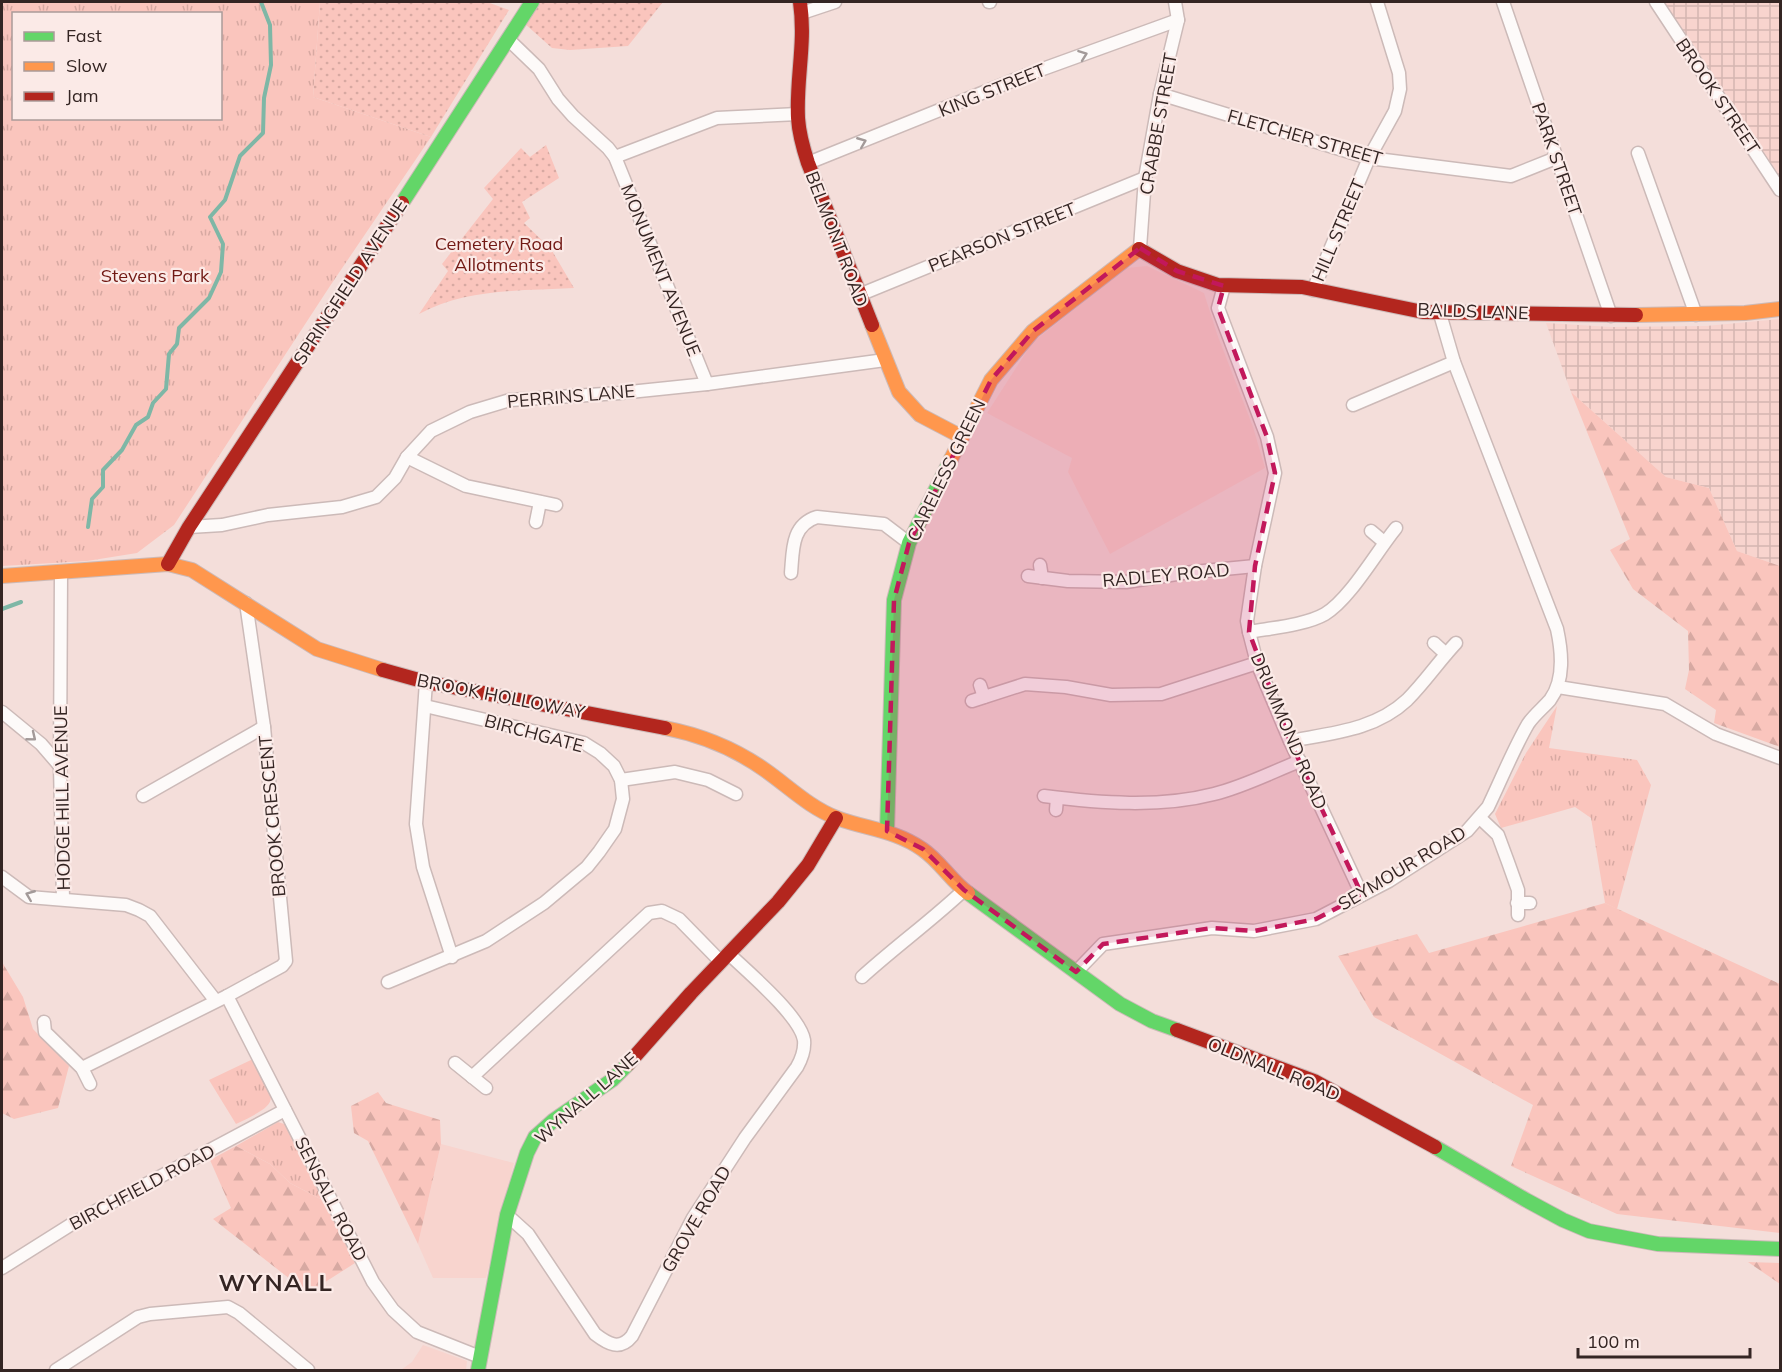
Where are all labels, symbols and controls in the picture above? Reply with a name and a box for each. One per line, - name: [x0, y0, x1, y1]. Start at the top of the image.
- legend: [12, 12, 222, 120]
- text: Fast: [66, 24, 102, 47]
- street label: BROOK STREET: [1671, 34, 1765, 158]
- one-way arrow: [1077, 49, 1088, 62]
- street label: CRABBE STREET: [1134, 51, 1182, 197]
- text: Slow: [66, 54, 108, 77]
- street label: KING STREET: [935, 58, 1049, 122]
- text: Jam: [66, 84, 99, 107]
- street label: PARK STREET: [1527, 99, 1587, 219]
- street label: FLETCHER STREET: [1225, 104, 1385, 170]
- one-way arrow: [857, 136, 867, 149]
- street label: BELMONT ROAD: [801, 168, 873, 310]
- street label: HILL STREET: [1306, 175, 1370, 285]
- street label: MONUMENT AVENUE: [616, 181, 706, 359]
- street label: SPRINGFIELD AVENUE: [288, 195, 412, 369]
- street label: PEARSON STREET: [925, 197, 1079, 277]
- park label: Cemetery Road Allotments: [435, 232, 563, 276]
- park label: Stevens Park: [101, 264, 210, 287]
- street label: BALDS LANE: [1417, 298, 1529, 324]
- street label: PERRINS LANE: [506, 379, 636, 413]
- street label: CARELESS GREEN: [902, 395, 990, 545]
- street label: RADLEY ROAD: [1101, 558, 1231, 592]
- street label: DRUMMOND ROAD: [1246, 649, 1332, 813]
- street label: BROOK HOLLOWAY: [415, 668, 588, 724]
- street label: HODGE HILL AVENUE: [49, 705, 75, 891]
- street label: BIRCHGATE: [482, 709, 586, 757]
- one-way arrow: [26, 730, 37, 741]
- street label: BROOK CRESCENT: [253, 734, 291, 898]
- street label: SEYMOUR ROAD: [1334, 821, 1470, 915]
- one-way arrow: [25, 889, 36, 902]
- street label: OLDNALL ROAD: [1204, 1032, 1344, 1106]
- street label: WYNALL LANE: [530, 1047, 642, 1149]
- street label: SENSALL ROAD: [290, 1133, 372, 1265]
- street label: BIRCHFIELD ROAD: [65, 1139, 219, 1235]
- street label: GROVE ROAD: [656, 1161, 736, 1277]
- district label: WYNALL: [219, 1267, 333, 1297]
- scale bar: [1578, 1321, 1750, 1359]
- text: 100 m: [1587, 1330, 1640, 1353]

